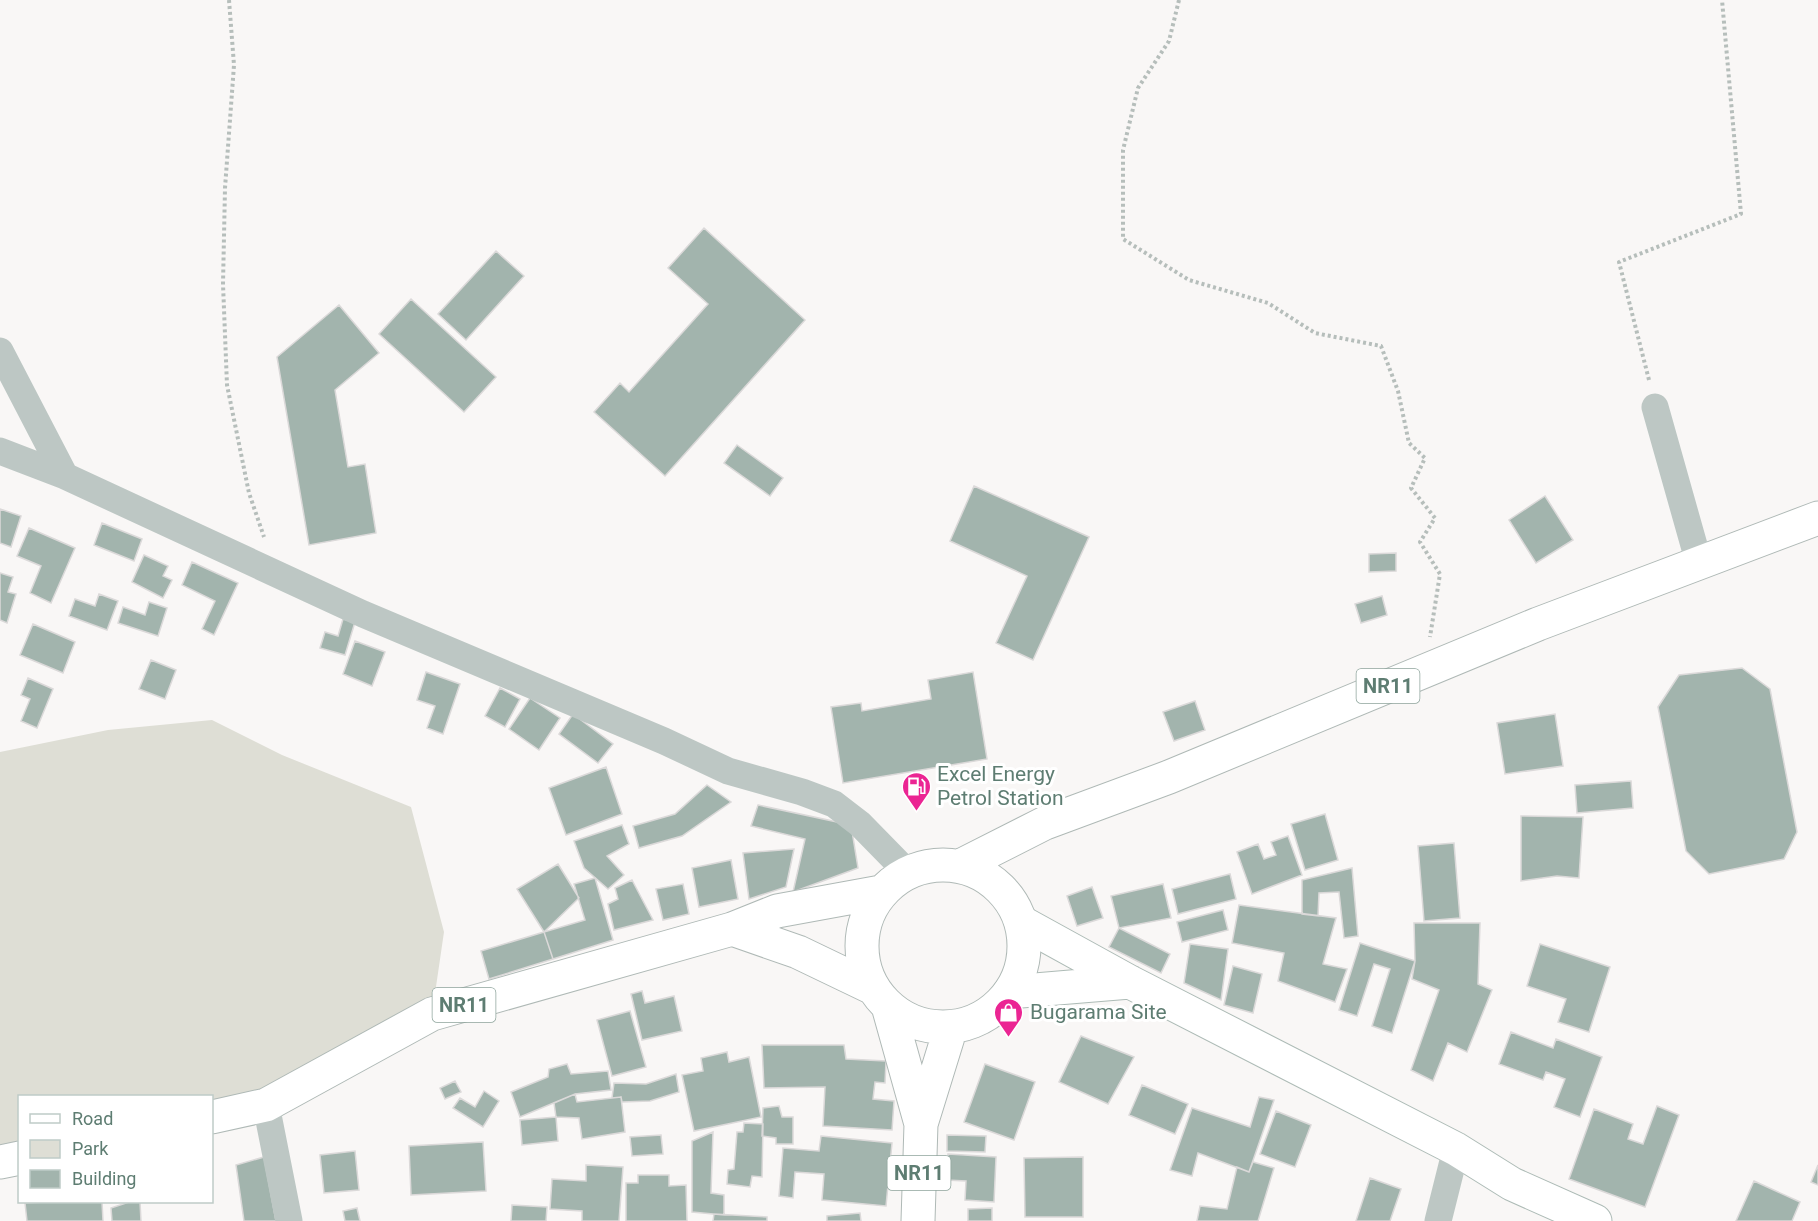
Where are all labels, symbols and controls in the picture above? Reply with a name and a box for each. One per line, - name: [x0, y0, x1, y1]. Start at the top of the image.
- road number: NR11: [1356, 669, 1420, 703]
- place label: Excel Energy Petrol Station: [937, 762, 1064, 810]
- fuel station icon: Excel Energy Petrol Station: [900, 770, 932, 812]
- road number: NR11: [432, 988, 496, 1022]
- shop icon: Bugarama Site: [993, 996, 1025, 1038]
- place label: Bugarama Site: [1030, 1000, 1167, 1024]
- legend: [18, 1095, 213, 1203]
- text: Road: [72, 1108, 113, 1129]
- text: Park: [72, 1138, 109, 1159]
- road number: NR11: [888, 1156, 950, 1190]
- text: Building: [72, 1168, 136, 1189]

